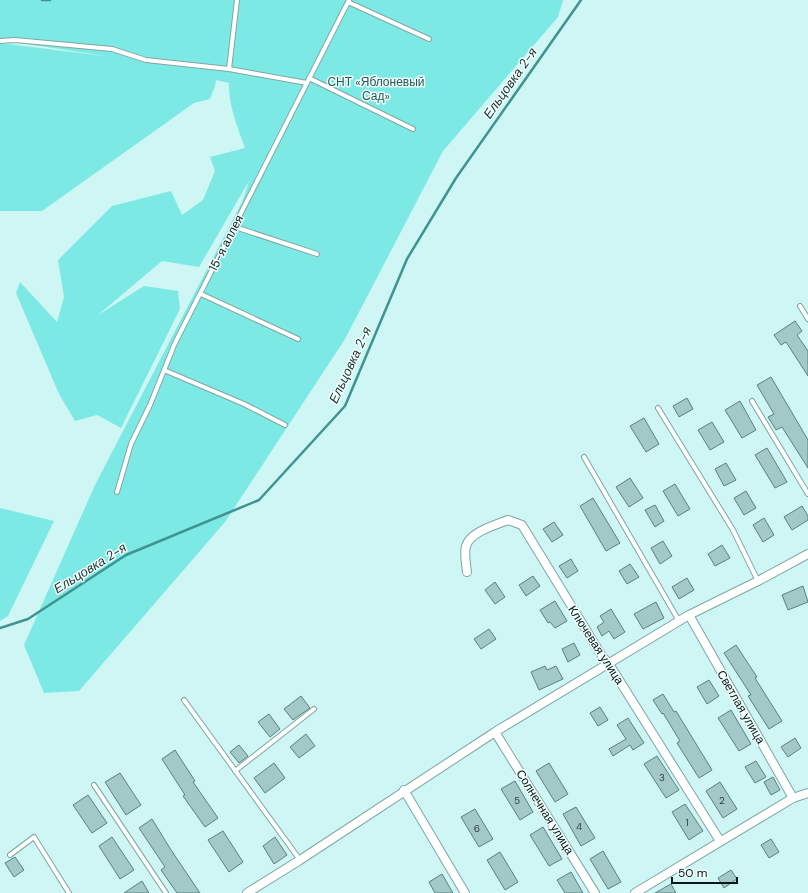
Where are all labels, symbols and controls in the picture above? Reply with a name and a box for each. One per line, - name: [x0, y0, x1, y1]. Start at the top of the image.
- water label: Ельцовка 2-я: [479, 44, 541, 122]
- park label: СНТ «Яблоневый Сад»: [327, 74, 425, 104]
- street label: 15-я аллея: [205, 212, 247, 274]
- water label: Ельцовка 2-я: [325, 324, 375, 406]
- water label: Ельцовка 2-я: [50, 539, 130, 597]
- street label: Ключевая улица: [564, 602, 628, 688]
- street label: Светлая улица: [713, 667, 769, 747]
- street label: Солнечная улица: [512, 767, 578, 858]
- house number: 3: [659, 771, 665, 784]
- house number: 5: [514, 794, 520, 807]
- house number: 2: [719, 794, 725, 807]
- house number: 1: [685, 816, 689, 829]
- house number: 4: [576, 820, 582, 833]
- house number: 6: [474, 822, 480, 835]
- scale bar: [672, 859, 737, 885]
- text: 50 m: [678, 865, 707, 881]

